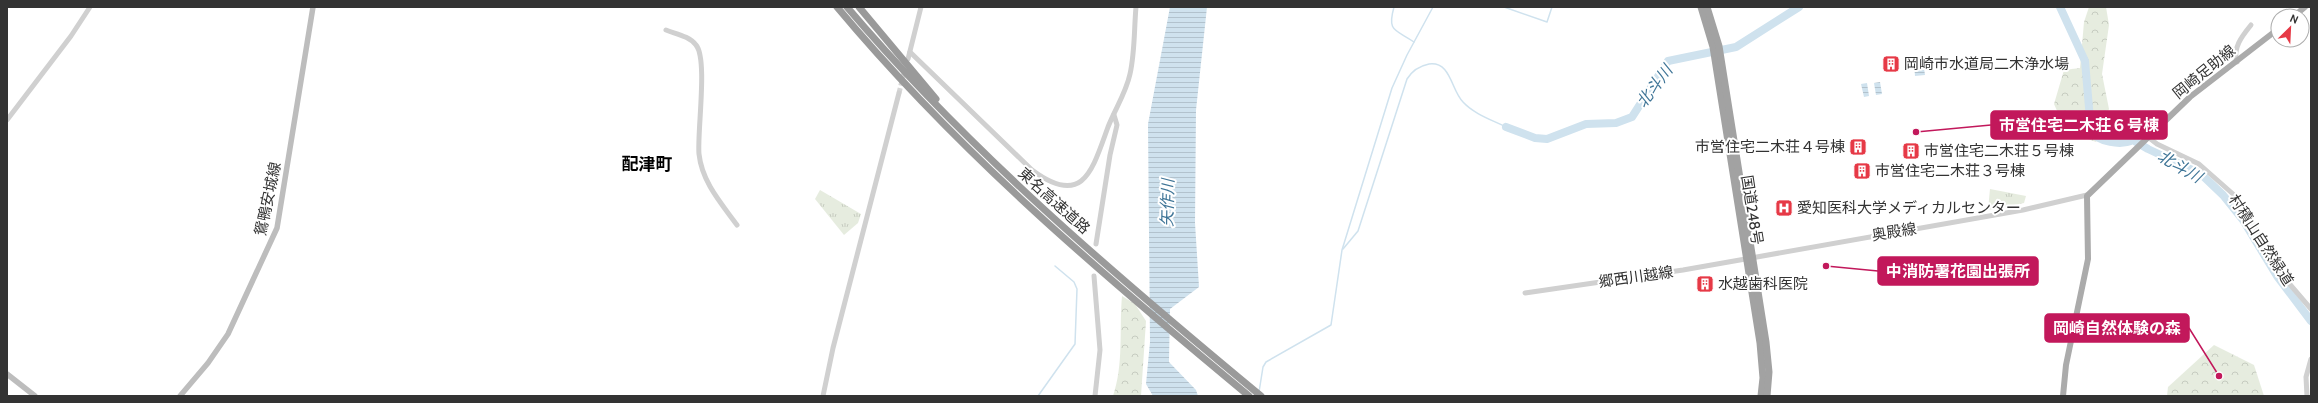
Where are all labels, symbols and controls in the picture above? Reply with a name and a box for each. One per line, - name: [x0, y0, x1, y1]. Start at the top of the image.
- north arrow: [2270, 8, 2310, 48]
- text: N: [2288, 11, 2300, 27]
- street label: 岡崎足助線: [2169, 41, 2239, 103]
- building icon: 岡崎市水道局二木浄水場: [1881, 54, 1901, 74]
- place label: 岡崎市水道局二木浄水場: [1904, 55, 2069, 73]
- water label: 北斗川: [1632, 60, 1678, 111]
- callout: 市営住宅二木荘６号棟: [1991, 111, 2167, 139]
- text: 市営住宅二木荘６号棟: [1999, 116, 2159, 135]
- building icon: 市営住宅二木荘４号棟: [1848, 137, 1868, 157]
- place label: 市営住宅二木荘４号棟: [1695, 138, 1845, 156]
- building icon: 市営住宅二木荘５号棟: [1901, 141, 1921, 161]
- place label: 市営住宅二木荘５号棟: [1924, 142, 2074, 160]
- water label: 北斗川: [2154, 146, 2207, 188]
- district label: 配津町: [622, 154, 673, 174]
- street label: 鴛鴨安城線: [251, 160, 285, 238]
- building icon: 市営住宅二木荘３号棟: [1852, 161, 1872, 181]
- place label: 市営住宅二木荘３号棟: [1875, 162, 2025, 180]
- street label: 東名高速道路: [1015, 164, 1093, 238]
- street label: 国道248号: [1738, 174, 1766, 246]
- water label: 矢作川: [1158, 177, 1177, 227]
- street label: 村積山自然緑道: [2225, 191, 2297, 289]
- hospital icon: 愛知医科大学メディカルセンター: [1774, 198, 1794, 218]
- place label: 愛知医科大学メディカルセンター: [1797, 199, 2021, 217]
- street label: 奥殿線: [1870, 220, 1918, 244]
- callout: 中消防署花園出張所: [1878, 257, 2038, 285]
- text: 中消防署花園出張所: [1886, 262, 2030, 281]
- street label: 郷西川越線: [1598, 263, 1674, 291]
- building icon: 水越歯科医院: [1695, 274, 1715, 294]
- place label: 水越歯科医院: [1718, 275, 1808, 293]
- callout: 岡崎自然体験の森: [2045, 314, 2189, 342]
- text: 岡崎自然体験の森: [2053, 319, 2181, 338]

